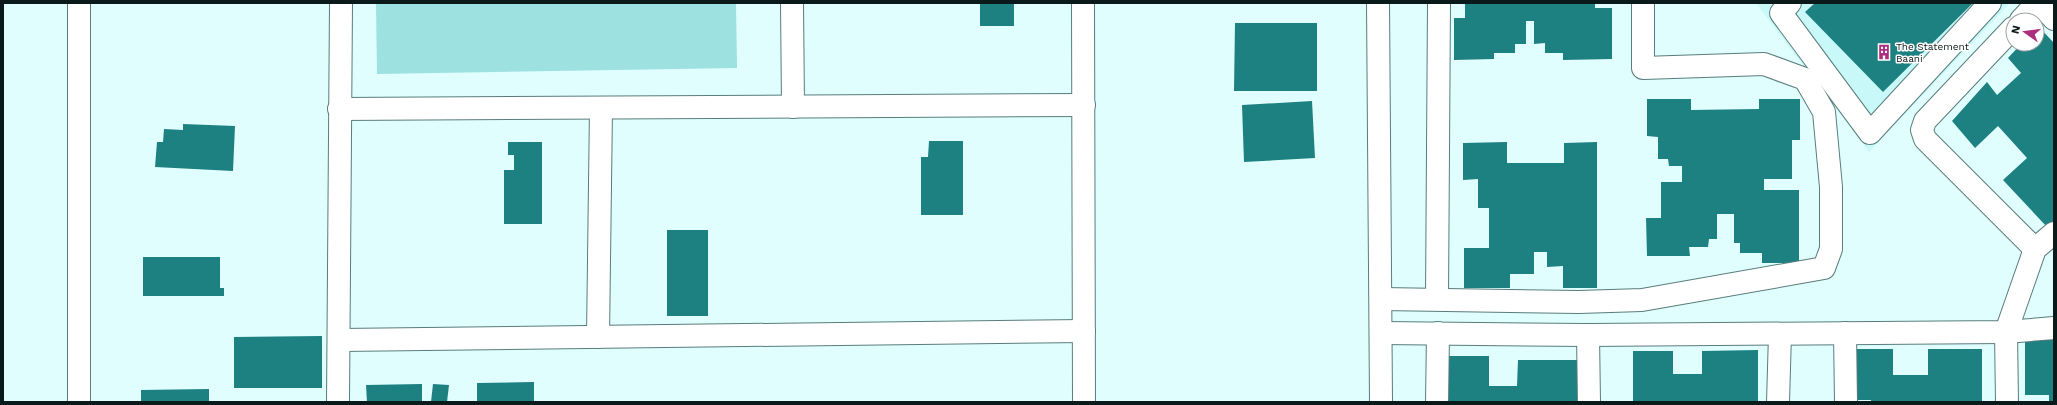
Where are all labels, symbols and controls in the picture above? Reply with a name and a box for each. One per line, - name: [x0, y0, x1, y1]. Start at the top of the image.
- north arrow: [2005, 12, 2045, 52]
- text: N: [2008, 24, 2023, 35]
- place label: The Statement Baani: [1896, 41, 1970, 64]
- building icon: The Statement Baani: [1875, 43, 1893, 61]

